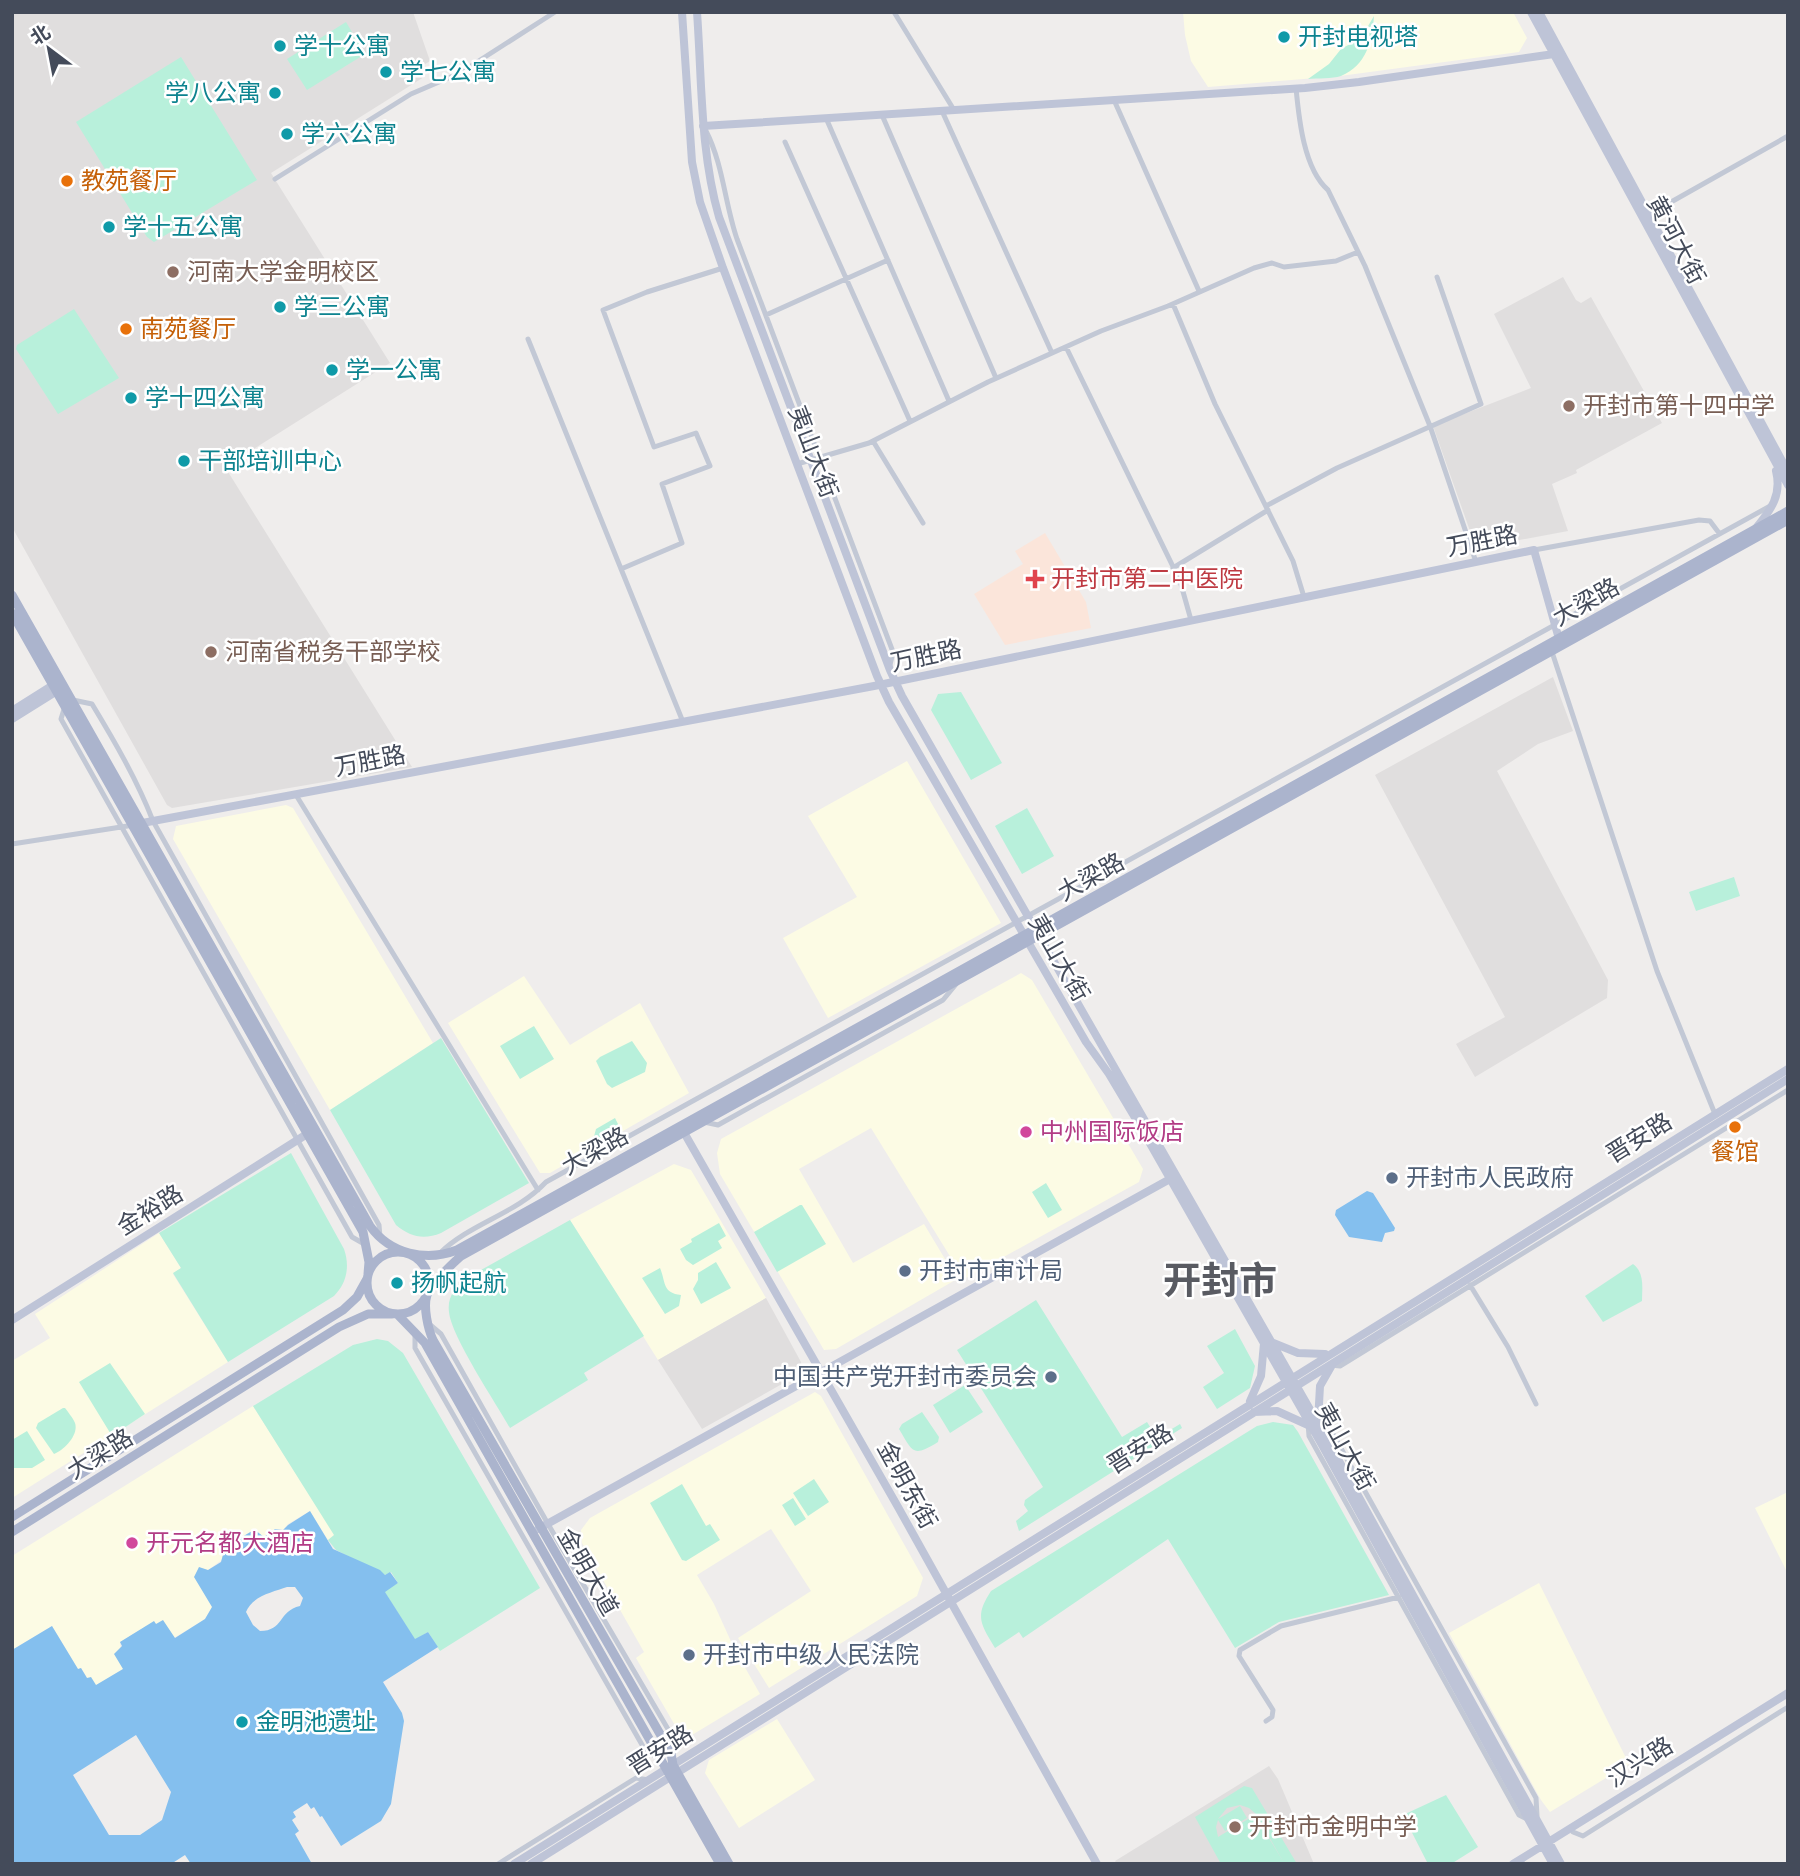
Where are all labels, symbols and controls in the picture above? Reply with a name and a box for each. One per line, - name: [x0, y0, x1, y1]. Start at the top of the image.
- north arrow: [14, 14, 84, 84]
- text: 北: [26, 20, 54, 49]
- place label: 开封电视塔: [1298, 22, 1418, 50]
- marker: 开封电视塔: [1276, 29, 1292, 45]
- place label: 学十公寓: [294, 31, 390, 59]
- marker: 学十公寓: [272, 38, 288, 54]
- place label: 学七公寓: [400, 57, 496, 85]
- marker: 学七公寓: [378, 64, 394, 80]
- place label: 学八公寓: [165, 78, 261, 106]
- marker: 学八公寓: [267, 85, 283, 101]
- place label: 学六公寓: [301, 119, 397, 147]
- marker: 学六公寓: [279, 126, 295, 142]
- place label: 教苑餐厅: [81, 166, 177, 194]
- marker: 教苑餐厅: [59, 173, 75, 189]
- street label: 黄河大街: [1642, 191, 1712, 288]
- place label: 学十五公寓: [123, 212, 243, 240]
- marker: 学十五公寓: [101, 219, 117, 235]
- place label: 河南大学金明校区: [187, 257, 379, 285]
- marker: 河南大学金明校区: [165, 264, 181, 280]
- place label: 学三公寓: [294, 292, 390, 320]
- marker: 学三公寓: [272, 299, 288, 315]
- place label: 南苑餐厅: [140, 314, 236, 342]
- marker: 南苑餐厅: [118, 321, 134, 337]
- place label: 学一公寓: [346, 355, 442, 383]
- marker: 学一公寓: [324, 362, 340, 378]
- place label: 学十四公寓: [145, 383, 265, 411]
- marker: 学十四公寓: [123, 390, 139, 406]
- place label: 开封市第十四中学: [1583, 391, 1775, 419]
- marker: 开封市第十四中学: [1561, 398, 1577, 414]
- street label: 夷山大街: [784, 402, 844, 501]
- place label: 干部培训中心: [198, 446, 342, 474]
- marker: 干部培训中心: [176, 453, 192, 469]
- street label: 万胜路: [1444, 519, 1520, 561]
- place label: 开封市第二中医院: [1051, 564, 1243, 592]
- marker: 开封市第二中医院: [1025, 569, 1045, 589]
- street label: 大梁路: [1547, 571, 1624, 631]
- street label: 万胜路: [888, 634, 964, 676]
- place label: 河南省税务干部学校: [225, 637, 441, 665]
- marker: 河南省税务干部学校: [203, 644, 219, 660]
- street label: 万胜路: [332, 739, 408, 781]
- street label: 大梁路: [1052, 846, 1129, 906]
- street label: 夷山大街: [1024, 909, 1096, 1006]
- street label: 晋安路: [1601, 1106, 1676, 1168]
- place label: 中州国际饭店: [1040, 1117, 1184, 1145]
- marker: 餐馆: [1727, 1119, 1743, 1135]
- street label: 大梁路: [556, 1120, 633, 1180]
- marker: 中州国际饭店: [1018, 1124, 1034, 1140]
- place label: 餐馆: [1711, 1137, 1759, 1165]
- place label: 开封市人民政府: [1406, 1163, 1574, 1191]
- marker: 开封市人民政府: [1384, 1170, 1400, 1186]
- street label: 金裕路: [112, 1178, 187, 1240]
- place label: 开封市审计局: [919, 1256, 1063, 1284]
- district label: 开封市: [1163, 1258, 1277, 1303]
- marker: 开封市审计局: [897, 1263, 913, 1279]
- place label: 扬帆起航: [411, 1268, 507, 1296]
- marker: 扬帆起航: [389, 1275, 405, 1291]
- place label: 中国共产党开封市委员会: [773, 1362, 1037, 1390]
- marker: 中国共产党开封市委员会: [1043, 1369, 1059, 1385]
- street label: 夷山大街: [1310, 1398, 1381, 1495]
- street label: 晋安路: [1102, 1417, 1177, 1479]
- street label: 大梁路: [62, 1422, 137, 1484]
- street label: 金明东街: [872, 1436, 943, 1533]
- street label: 金明大道: [553, 1523, 625, 1620]
- place label: 开元名都大酒店: [146, 1528, 314, 1556]
- marker: 开元名都大酒店: [124, 1535, 140, 1551]
- place label: 开封市中级人民法院: [703, 1640, 919, 1668]
- marker: 开封市中级人民法院: [681, 1647, 697, 1663]
- place label: 金明池遗址: [256, 1707, 376, 1735]
- marker: 金明池遗址: [234, 1714, 250, 1730]
- street label: 晋安路: [622, 1718, 697, 1780]
- street label: 汉兴路: [1602, 1730, 1677, 1792]
- place label: 开封市金明中学: [1249, 1812, 1417, 1840]
- marker: 开封市金明中学: [1227, 1819, 1243, 1835]

